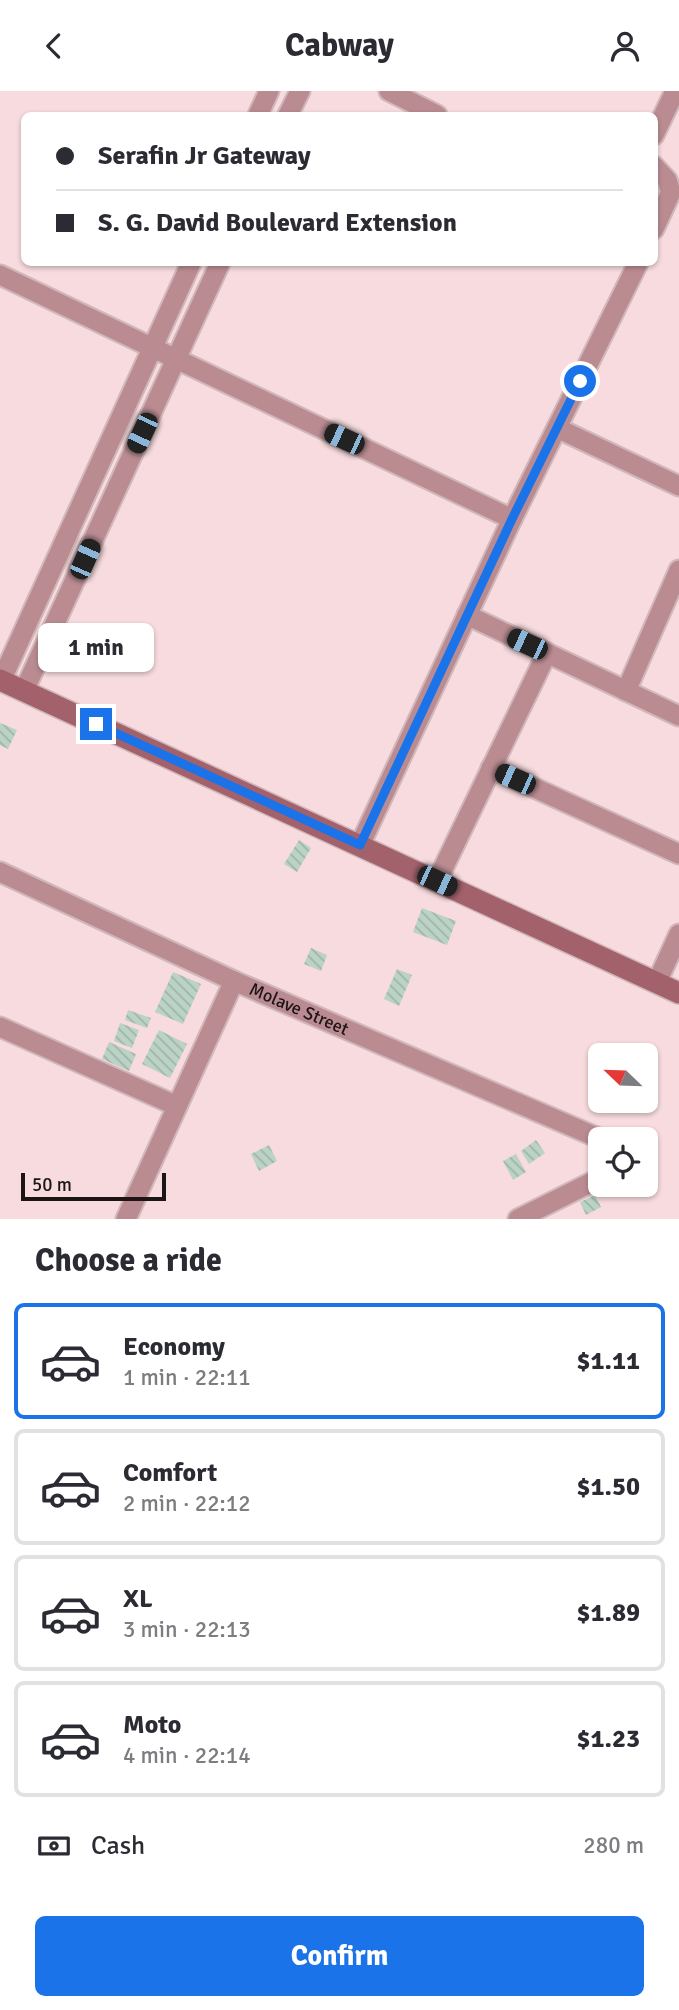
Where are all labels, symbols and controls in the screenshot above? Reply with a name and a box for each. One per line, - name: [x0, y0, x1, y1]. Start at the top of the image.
- text: Cabway: [285, 26, 394, 65]
- icon: back: [35, 27, 73, 65]
- icon: person: [606, 27, 644, 65]
- text: Serafin Jr Gateway: [98, 140, 311, 172]
- text: S. G. David Boulevard Extension: [98, 207, 457, 239]
- route start: [564, 365, 596, 397]
- car: [124, 410, 161, 456]
- car: [321, 421, 368, 457]
- car: [67, 536, 104, 582]
- callout: 1 min: [38, 623, 154, 671]
- car: [504, 626, 551, 662]
- text: 1 min: [68, 633, 124, 662]
- route end: [80, 708, 112, 740]
- car: [492, 761, 539, 797]
- car: [414, 863, 461, 899]
- street label: Molave Street: [246, 978, 352, 1040]
- north arrow: [588, 1043, 658, 1113]
- map controls: [588, 1043, 658, 1197]
- button: locate: [588, 1127, 658, 1197]
- scale bar: [21, 1170, 166, 1202]
- text: 50 m: [32, 1173, 72, 1197]
- text: Choose a ride: [35, 1241, 222, 1280]
- icon: car: [39, 1330, 102, 1393]
- text: Economy: [123, 1331, 225, 1363]
- text: $1.11: [576, 1345, 640, 1377]
- text: 1 min · 22:11: [123, 1363, 251, 1392]
- icon: car: [39, 1456, 102, 1519]
- text: Comfort: [123, 1457, 217, 1489]
- text: $1.50: [576, 1471, 640, 1503]
- text: 2 min · 22:12: [123, 1489, 251, 1518]
- icon: car: [39, 1582, 102, 1645]
- text: XL: [123, 1583, 153, 1615]
- text: $1.89: [576, 1597, 640, 1629]
- text: 3 min · 22:13: [123, 1615, 251, 1644]
- icon: car: [39, 1708, 102, 1771]
- text: Moto: [123, 1709, 181, 1741]
- text: $1.23: [576, 1723, 640, 1755]
- text: 4 min · 22:14: [123, 1741, 251, 1770]
- icon: cash: [35, 1827, 73, 1865]
- text: Cash: [91, 1830, 145, 1862]
- text: 280 m: [583, 1831, 644, 1860]
- button: Confirm: [35, 1916, 644, 1996]

